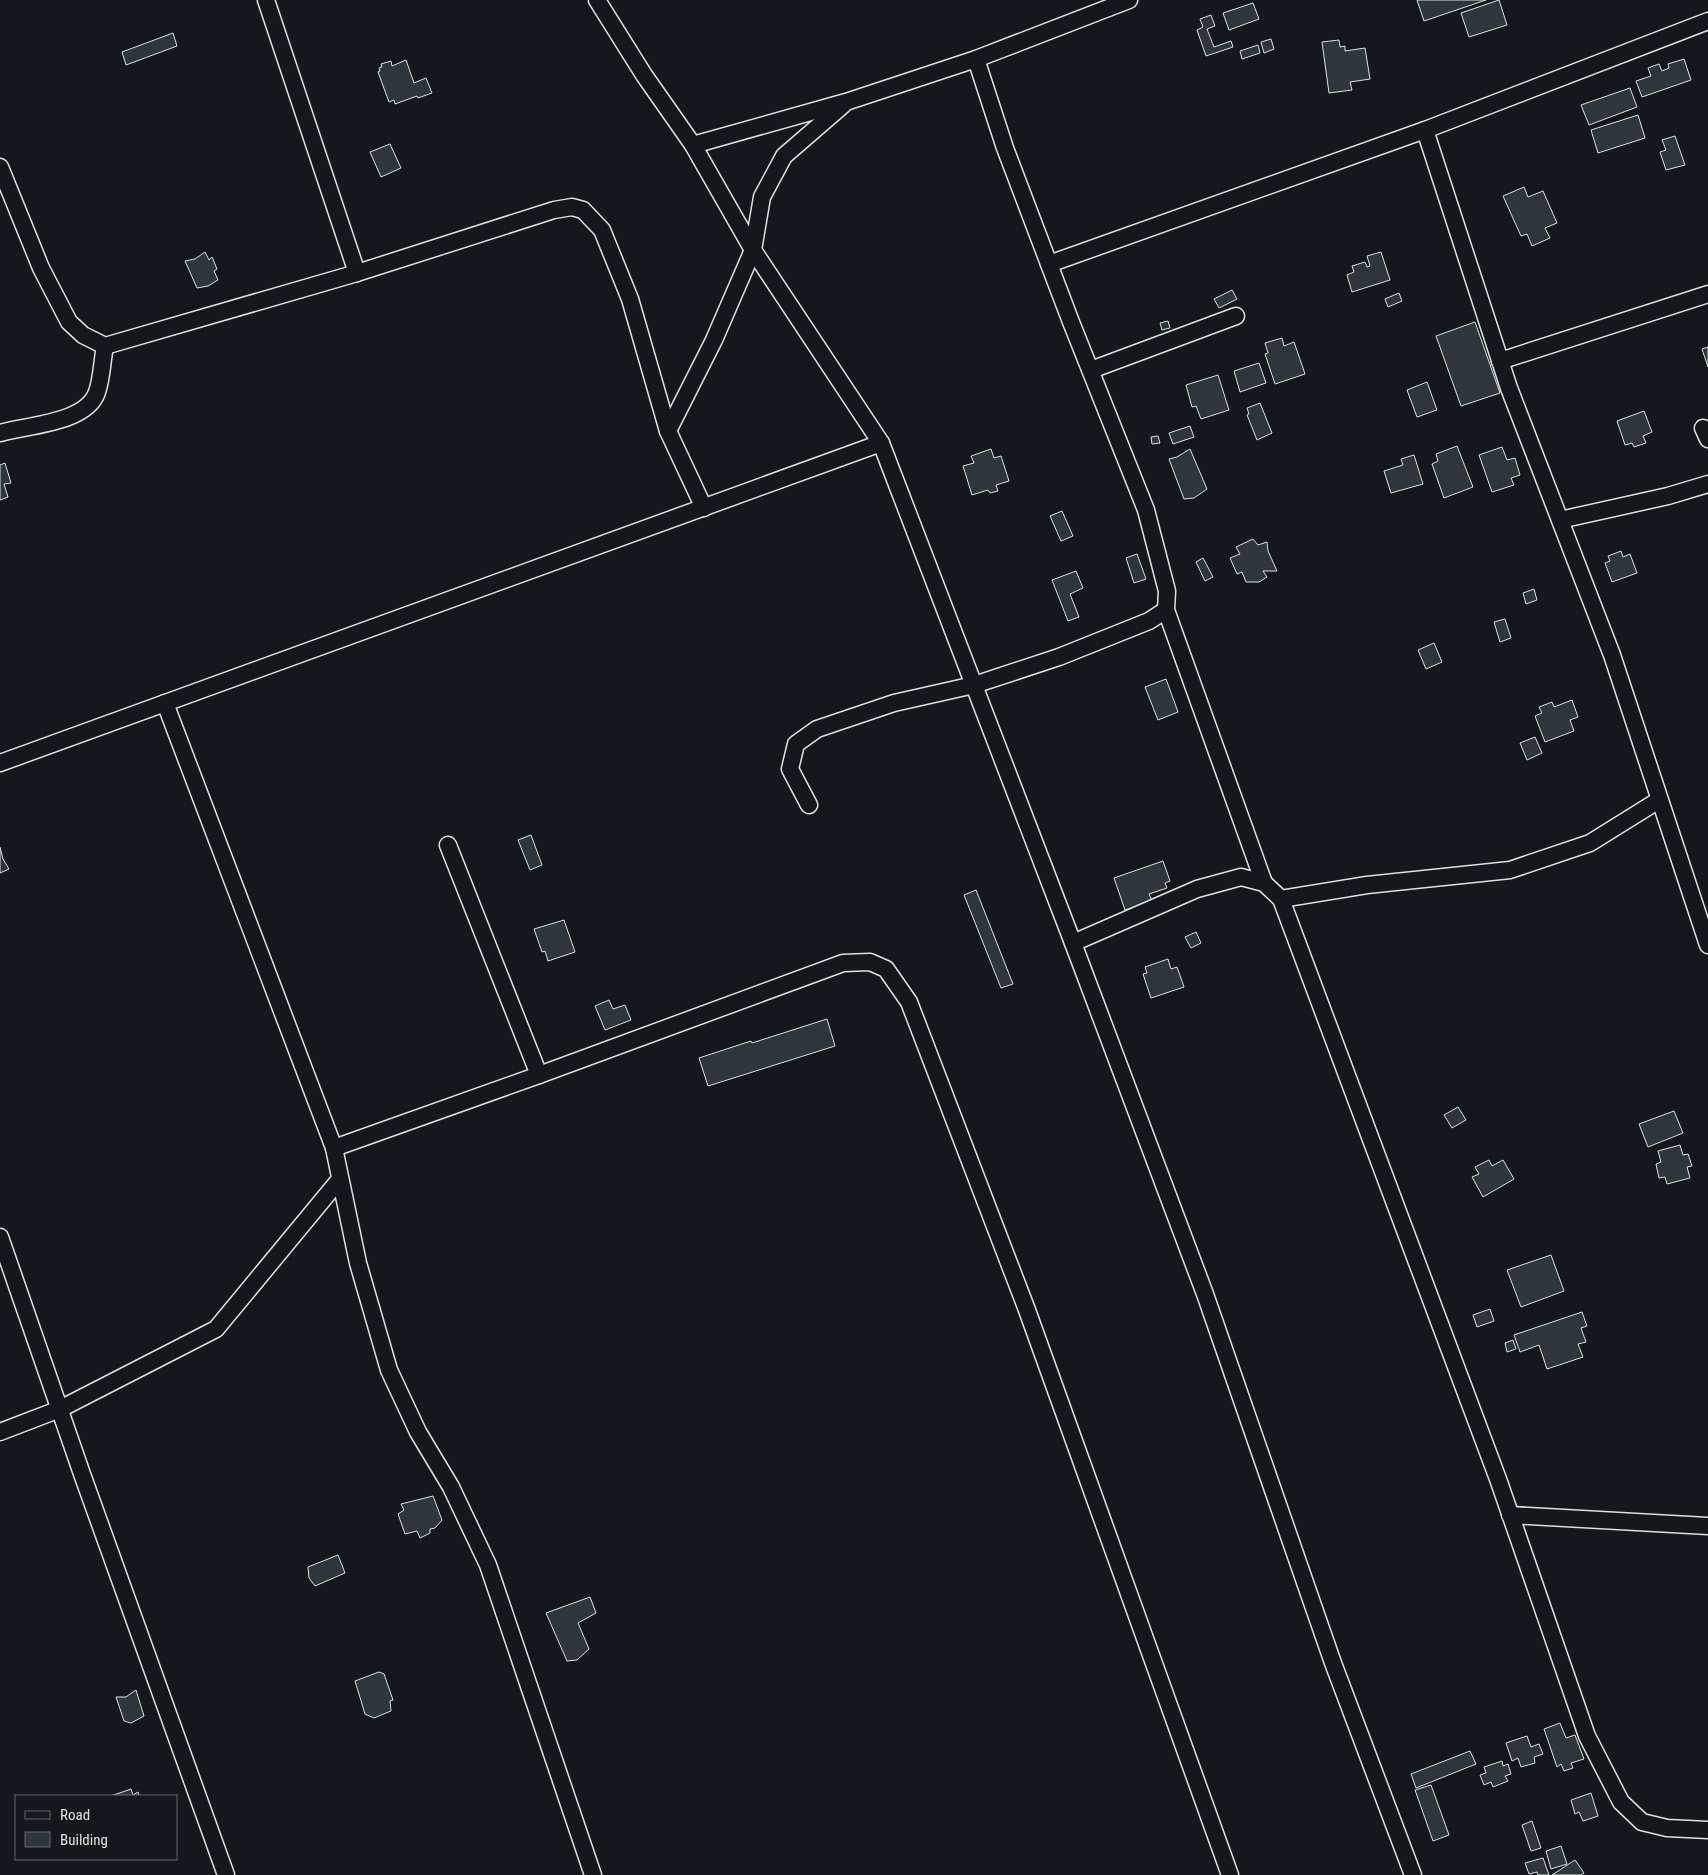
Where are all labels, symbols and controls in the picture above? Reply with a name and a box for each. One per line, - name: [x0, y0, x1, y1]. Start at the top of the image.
- legend: [15, 1795, 178, 1860]
- text: Road: [60, 1806, 90, 1824]
- text: Building: [60, 1831, 108, 1849]

